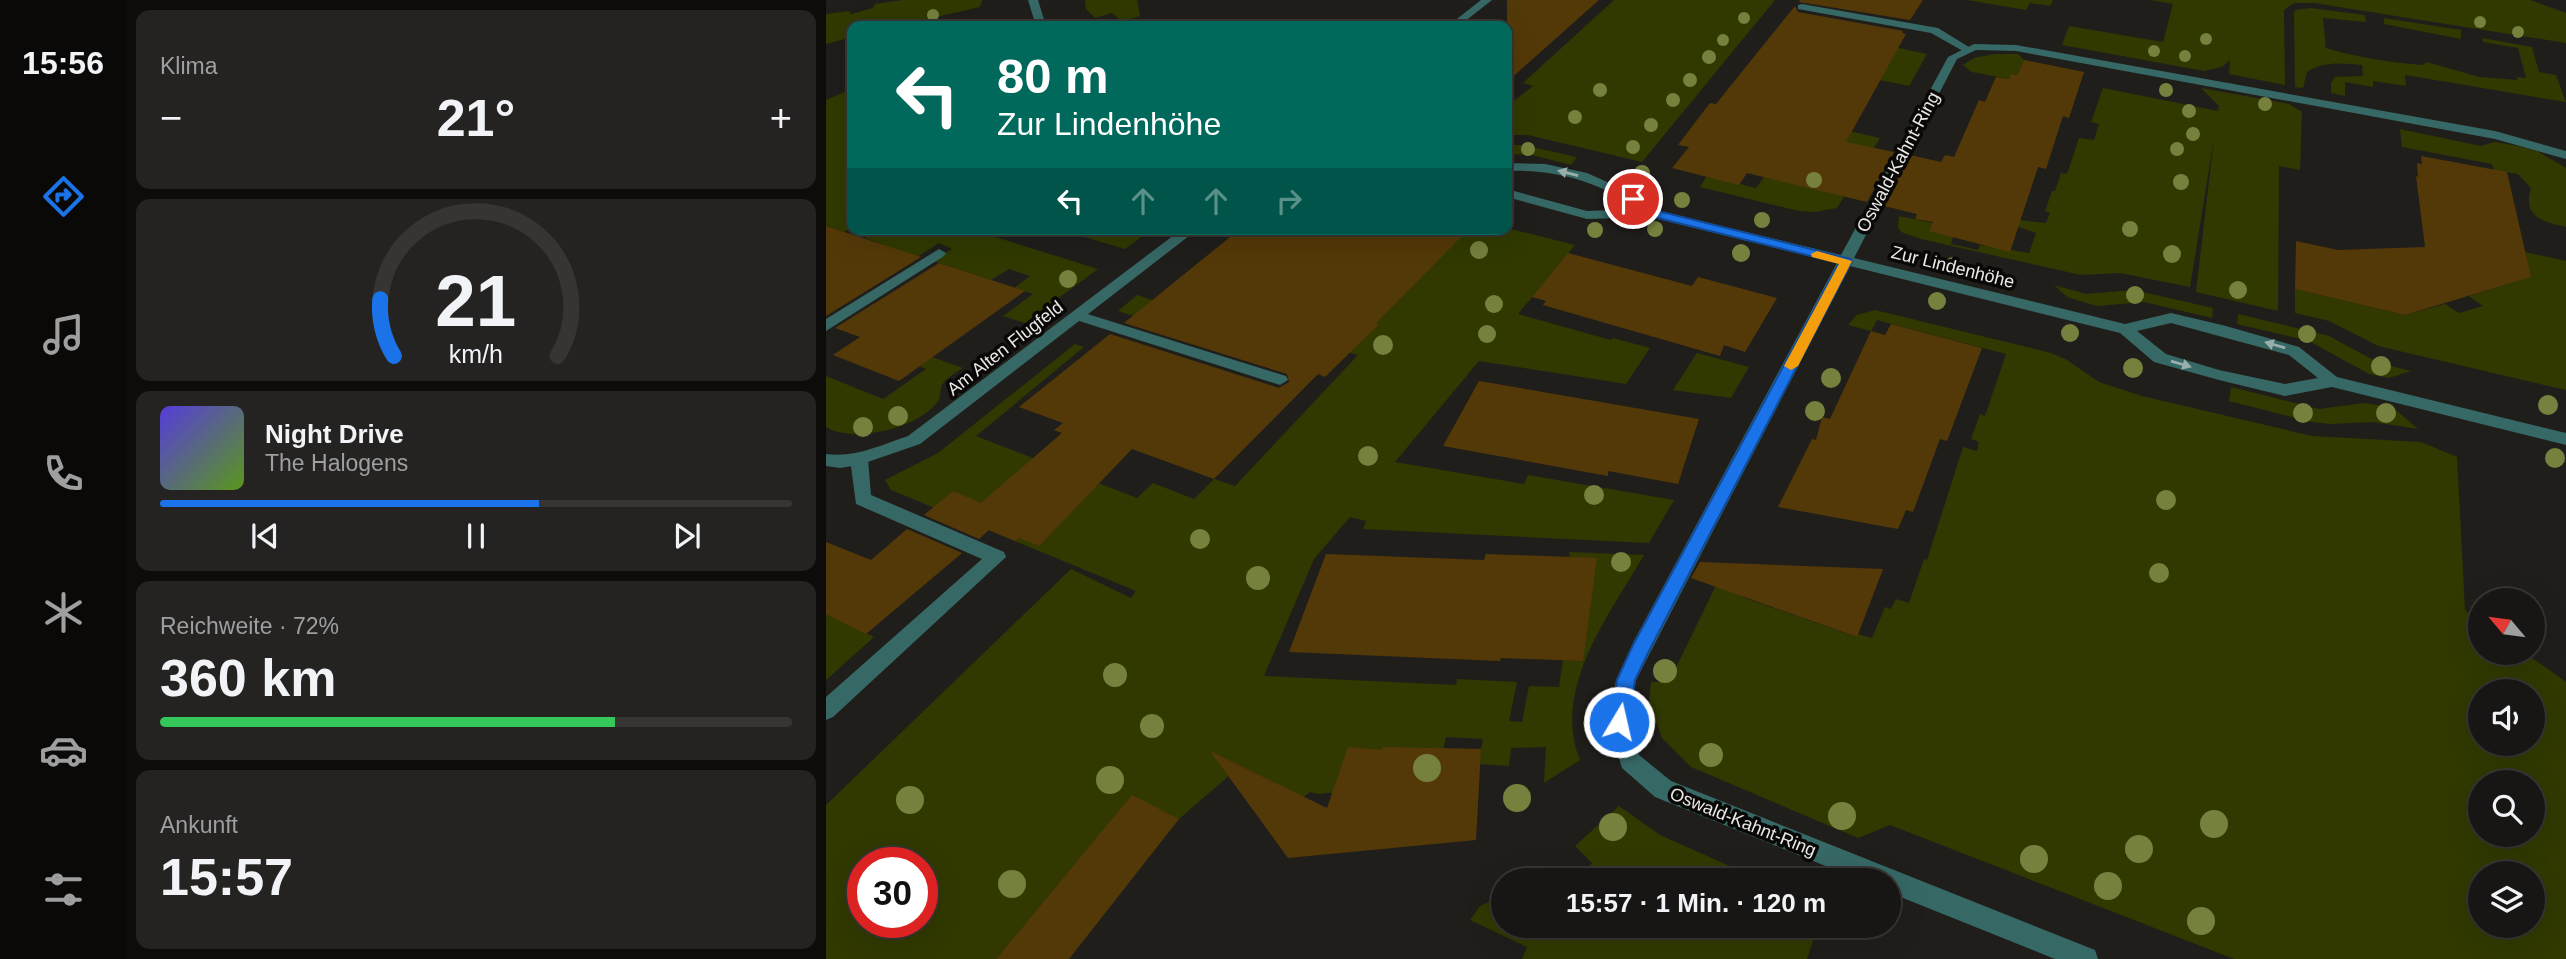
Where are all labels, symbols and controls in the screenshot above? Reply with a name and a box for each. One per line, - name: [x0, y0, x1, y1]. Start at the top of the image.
- text: 15:56: [22, 45, 104, 81]
- icon: left: [882, 49, 973, 140]
- text: 80 m: [997, 49, 1109, 103]
- text: Klima: [160, 53, 218, 79]
- street label: Oswald-Kahnt-Ring: [1853, 88, 1943, 236]
- text: 21°: [437, 89, 515, 147]
- text: −: [160, 97, 182, 139]
- text: +: [770, 97, 792, 139]
- text: Zur Lindenhöhe: [997, 106, 1221, 142]
- one-way arrow: [1557, 168, 1579, 179]
- pin: [1603, 169, 1663, 229]
- icon: directions: [39, 172, 88, 221]
- icon: arrive: [1614, 180, 1652, 218]
- icon: left: [1051, 182, 1089, 220]
- icon: ahead: [1124, 182, 1162, 220]
- icon: ahead: [1197, 182, 1235, 220]
- icon: right: [1270, 182, 1308, 220]
- street label: Zur Lindenhöhe: [1889, 242, 2017, 292]
- text: 21: [436, 261, 516, 342]
- street label: Am Alten Flugfeld: [943, 297, 1067, 399]
- icon: music: [39, 310, 88, 359]
- text: km/h: [449, 340, 503, 368]
- one-way arrow: [2264, 340, 2285, 350]
- one-way arrow: [2171, 359, 2193, 370]
- text: Night Drive: [265, 419, 404, 449]
- icon: phone: [39, 449, 88, 498]
- text: The Halogens: [265, 450, 408, 476]
- icon: previous: [246, 517, 284, 555]
- icon: pause: [457, 517, 495, 555]
- icon: next: [668, 517, 706, 555]
- icon: climate: [39, 588, 88, 637]
- north arrow: [2468, 588, 2544, 665]
- map controls: [2468, 588, 2545, 938]
- text: Reichweite · 72%: [160, 613, 339, 639]
- text: 360 km: [160, 649, 336, 707]
- button: sound: [2468, 679, 2545, 756]
- position arrow: [1582, 685, 1656, 759]
- icon: car: [39, 726, 88, 775]
- button: search: [2468, 770, 2545, 847]
- street label: Oswald-Kahnt-Ring: [1667, 783, 1819, 861]
- text: Ankunft: [160, 812, 238, 838]
- speed limit sign: 30: [847, 847, 938, 938]
- text: 15:57: [160, 848, 293, 906]
- button: layers: [2468, 861, 2545, 938]
- icon: filters: [39, 865, 88, 914]
- text: 15:57 · 1 Min. · 120 m: [1566, 888, 1826, 918]

